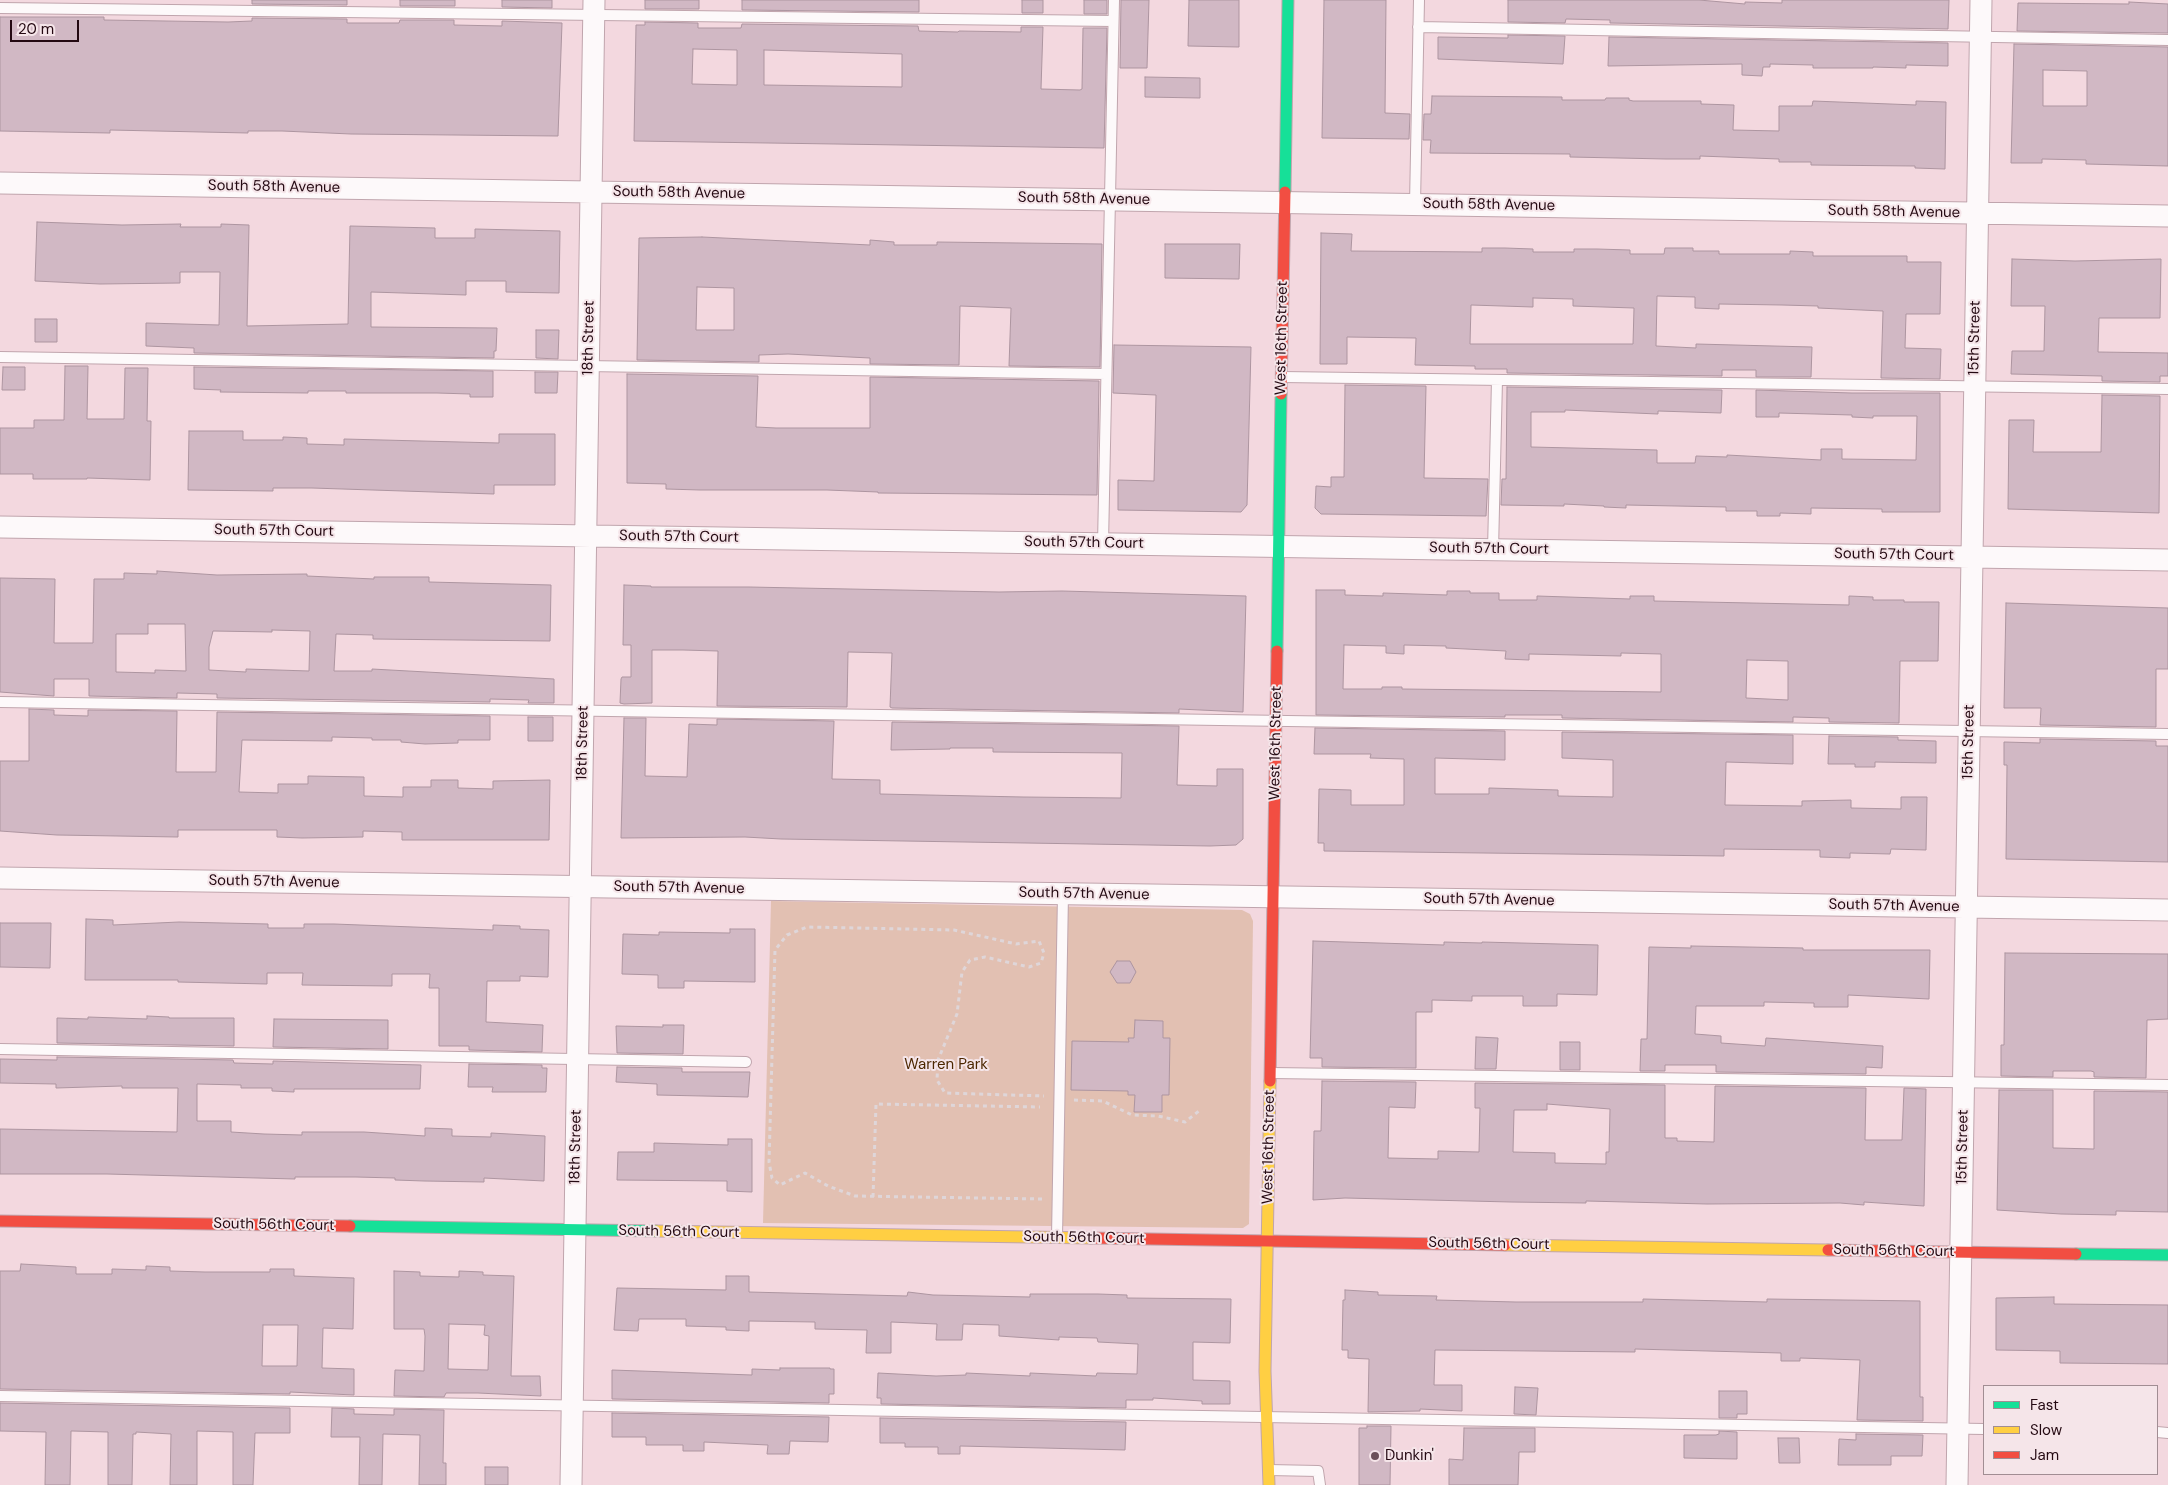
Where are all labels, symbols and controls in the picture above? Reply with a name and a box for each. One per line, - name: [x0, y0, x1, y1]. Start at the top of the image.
- scale bar: [12, 10, 81, 42]
- text: 20 m: [18, 19, 54, 39]
- street label: South 58th Avenue: [208, 177, 340, 197]
- street label: South 58th Avenue: [613, 183, 745, 203]
- street label: South 58th Avenue: [1018, 189, 1150, 209]
- street label: South 58th Avenue: [1423, 195, 1555, 215]
- street label: South 58th Avenue: [1828, 202, 1960, 222]
- street label: West 16th Street: [1272, 281, 1292, 395]
- street label: 18th Street: [579, 300, 599, 376]
- street label: 15th Street: [1965, 300, 1985, 376]
- street label: South 57th Court: [214, 521, 334, 541]
- street label: South 57th Court: [619, 527, 739, 547]
- street label: South 57th Court: [1024, 533, 1144, 553]
- street label: South 57th Court: [1429, 539, 1549, 559]
- street label: South 57th Court: [1834, 545, 1954, 565]
- street label: West 16th Street: [1266, 686, 1286, 800]
- street label: 15th Street: [1959, 704, 1979, 780]
- street label: 18th Street: [573, 705, 593, 781]
- street label: South 57th Avenue: [208, 872, 340, 892]
- street label: South 57th Avenue: [613, 878, 745, 898]
- street label: South 57th Avenue: [1018, 884, 1150, 904]
- street label: South 57th Avenue: [1423, 890, 1555, 910]
- street label: South 57th Avenue: [1828, 896, 1960, 916]
- park label: Warren Park: [904, 1056, 988, 1074]
- street label: West 16th Street: [1259, 1090, 1279, 1204]
- street label: 18th Street: [566, 1109, 586, 1185]
- street label: 15th Street: [1953, 1109, 1973, 1185]
- street label: South 56th Court: [213, 1215, 335, 1235]
- street label: South 56th Court: [618, 1222, 740, 1242]
- street label: South 56th Court: [1023, 1228, 1145, 1248]
- street label: South 56th Court: [1428, 1234, 1550, 1254]
- street label: South 56th Court: [1833, 1241, 1955, 1261]
- legend: [1983, 1385, 2158, 1475]
- text: Fast: [2030, 1395, 2059, 1415]
- text: Slow: [2030, 1420, 2062, 1440]
- text: Jam: [2030, 1445, 2059, 1465]
- place label: Dunkin': [1385, 1447, 1434, 1465]
- marker: Dunkin': [1369, 1450, 1381, 1462]

